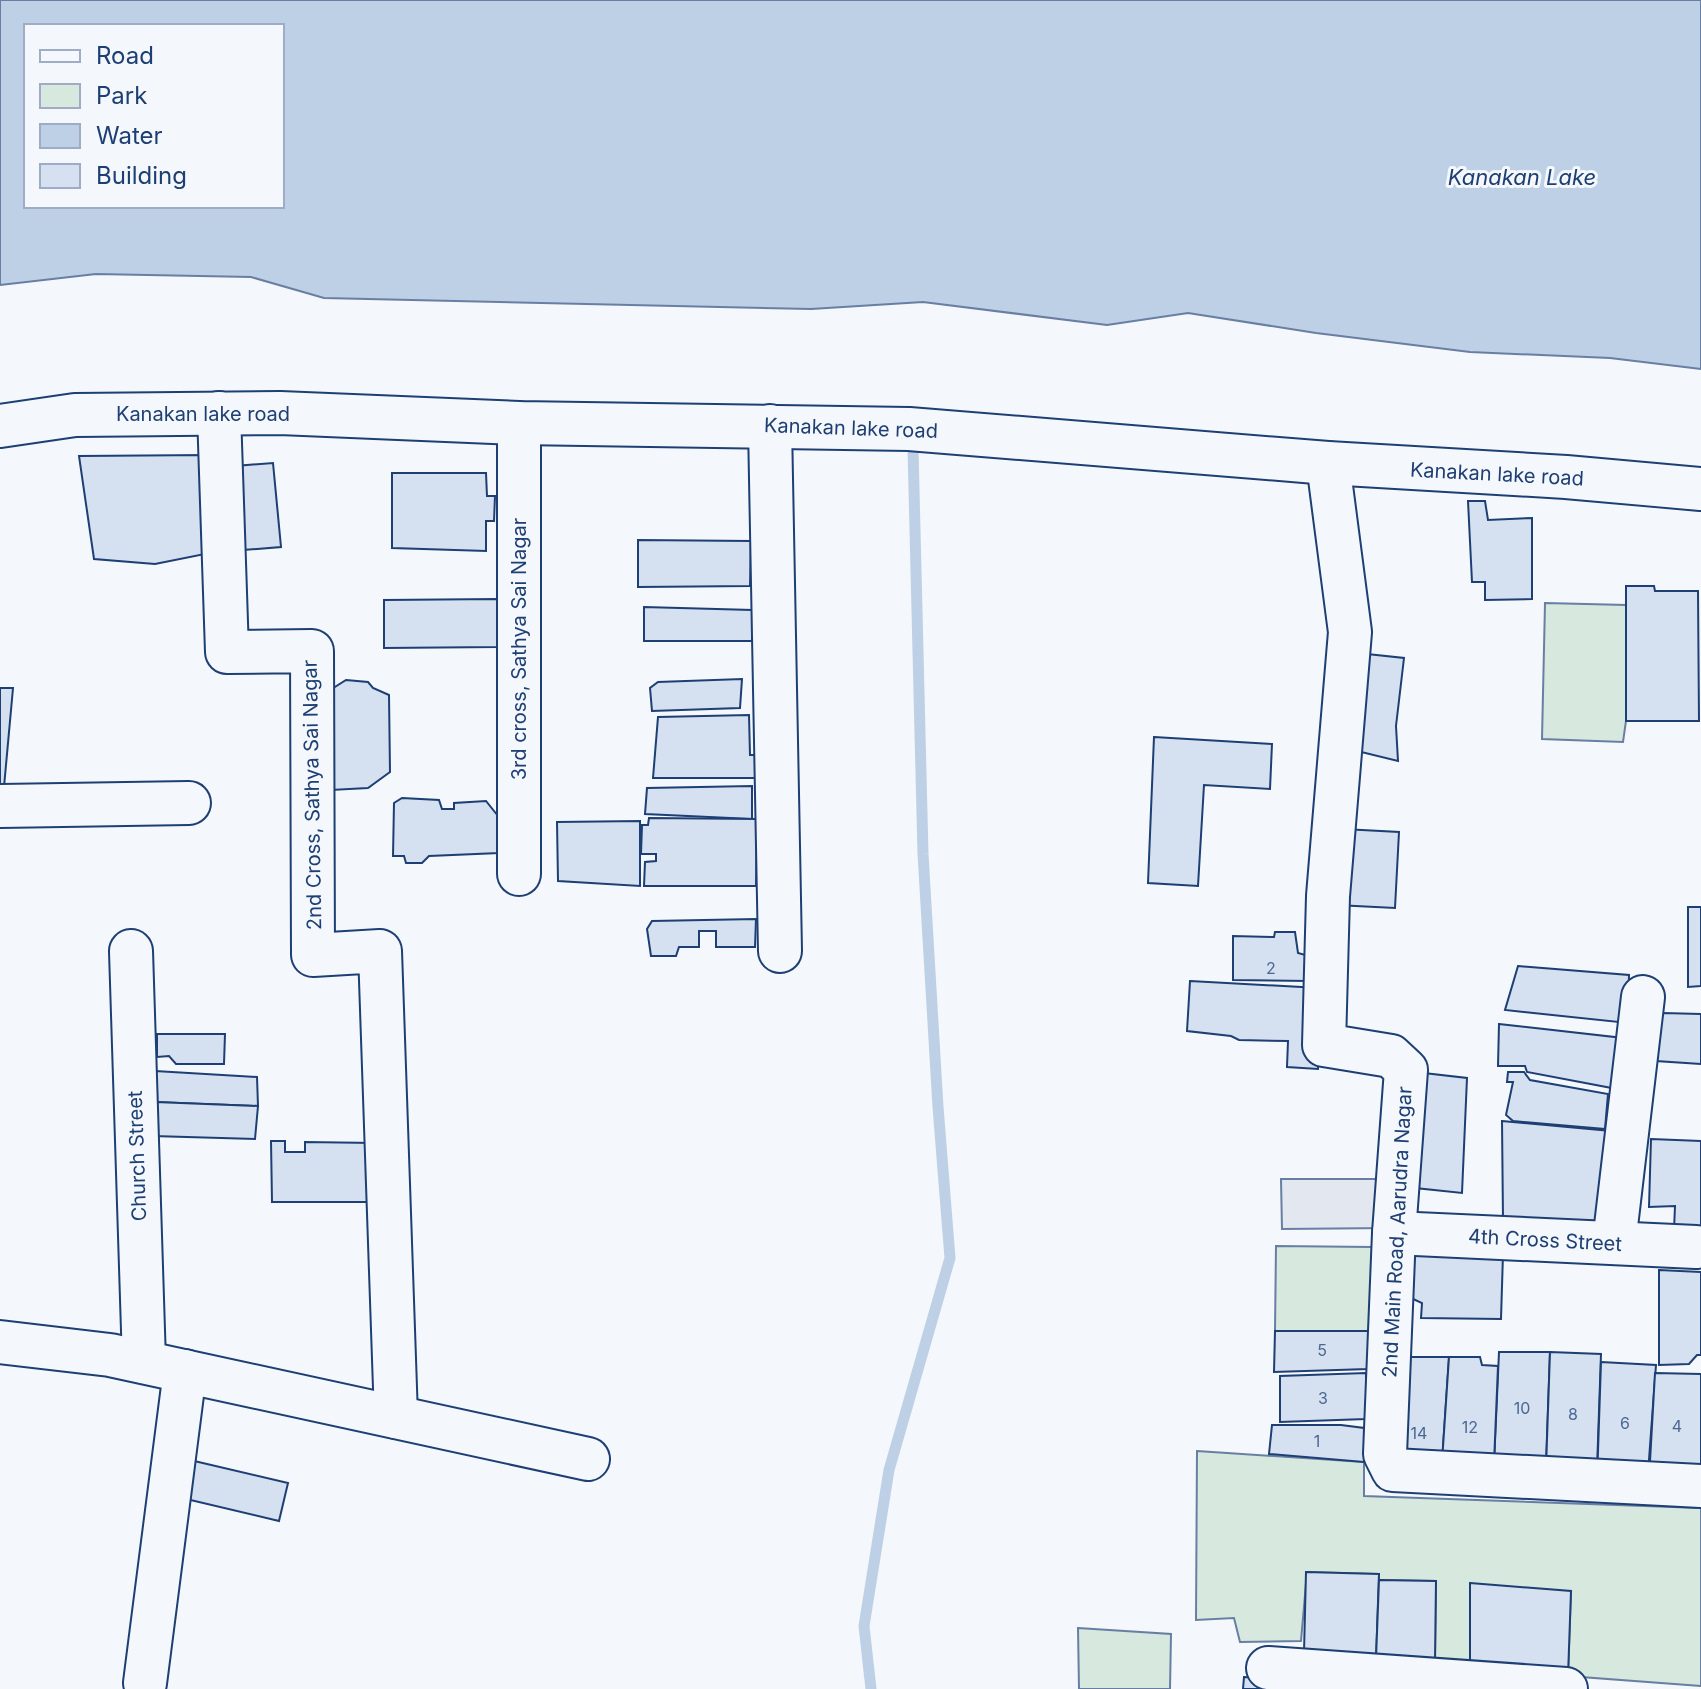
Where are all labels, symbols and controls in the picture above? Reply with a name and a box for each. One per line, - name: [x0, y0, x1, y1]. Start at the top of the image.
- legend: [24, 24, 284, 208]
- text: Road: [96, 41, 154, 70]
- text: Park: [96, 81, 147, 110]
- text: Water: [96, 121, 163, 150]
- text: Building: [96, 161, 187, 190]
- water label: Kanakan Lake: [1448, 164, 1596, 190]
- street label: Kanakan lake road: [116, 402, 290, 426]
- street label: Kanakan lake road: [764, 413, 938, 443]
- street label: Kanakan lake road: [1409, 457, 1585, 491]
- street label: 3rd cross, Sathya Sai Nagar: [507, 517, 531, 780]
- street label: 2nd Cross, Sathya Sai Nagar: [298, 659, 326, 930]
- house number: 2: [1266, 958, 1276, 978]
- street label: 2nd Main Road, Aarudra Nagar: [1377, 1085, 1417, 1378]
- street label: Church Street: [123, 1090, 151, 1222]
- street label: 4th Cross Street: [1468, 1224, 1623, 1256]
- house number: 5: [1317, 1340, 1327, 1360]
- house number: 3: [1318, 1388, 1328, 1408]
- house number: 10: [1514, 1398, 1530, 1418]
- house number: 8: [1568, 1404, 1578, 1424]
- house number: 6: [1620, 1413, 1630, 1433]
- house number: 4: [1672, 1416, 1682, 1436]
- house number: 12: [1462, 1417, 1478, 1437]
- house number: 14: [1411, 1423, 1427, 1443]
- house number: 1: [1314, 1431, 1320, 1451]

